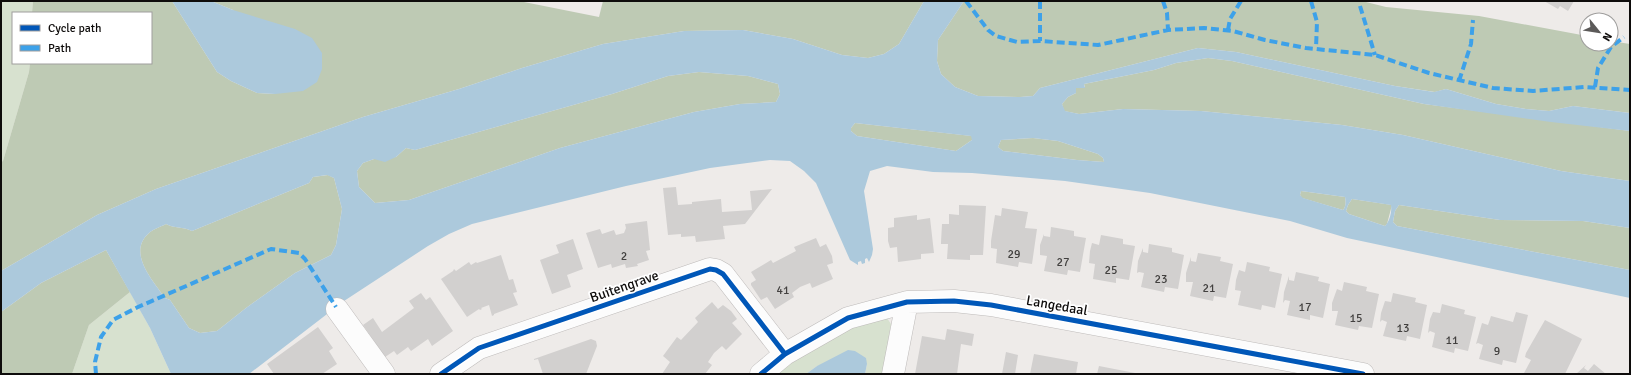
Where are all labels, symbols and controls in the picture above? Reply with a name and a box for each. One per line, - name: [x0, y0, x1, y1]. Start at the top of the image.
- legend: [12, 12, 152, 64]
- north arrow: [1579, 12, 1619, 52]
- text: Cycle path: [48, 21, 101, 36]
- text: N: [1600, 30, 1615, 43]
- text: Path: [48, 41, 71, 56]
- house number: 29: [1008, 247, 1020, 262]
- house number: 2: [621, 249, 627, 264]
- house number: 27: [1057, 255, 1069, 270]
- house number: 25: [1105, 263, 1117, 278]
- street label: Buitengrave: [587, 267, 661, 306]
- house number: 23: [1155, 272, 1167, 287]
- house number: 21: [1203, 281, 1215, 296]
- house number: 41: [777, 283, 789, 298]
- street label: Langedaal: [1025, 292, 1089, 319]
- house number: 17: [1299, 300, 1311, 315]
- house number: 15: [1350, 311, 1362, 326]
- house number: 13: [1397, 321, 1409, 336]
- house number: 11: [1446, 333, 1458, 348]
- house number: 9: [1494, 344, 1500, 359]

